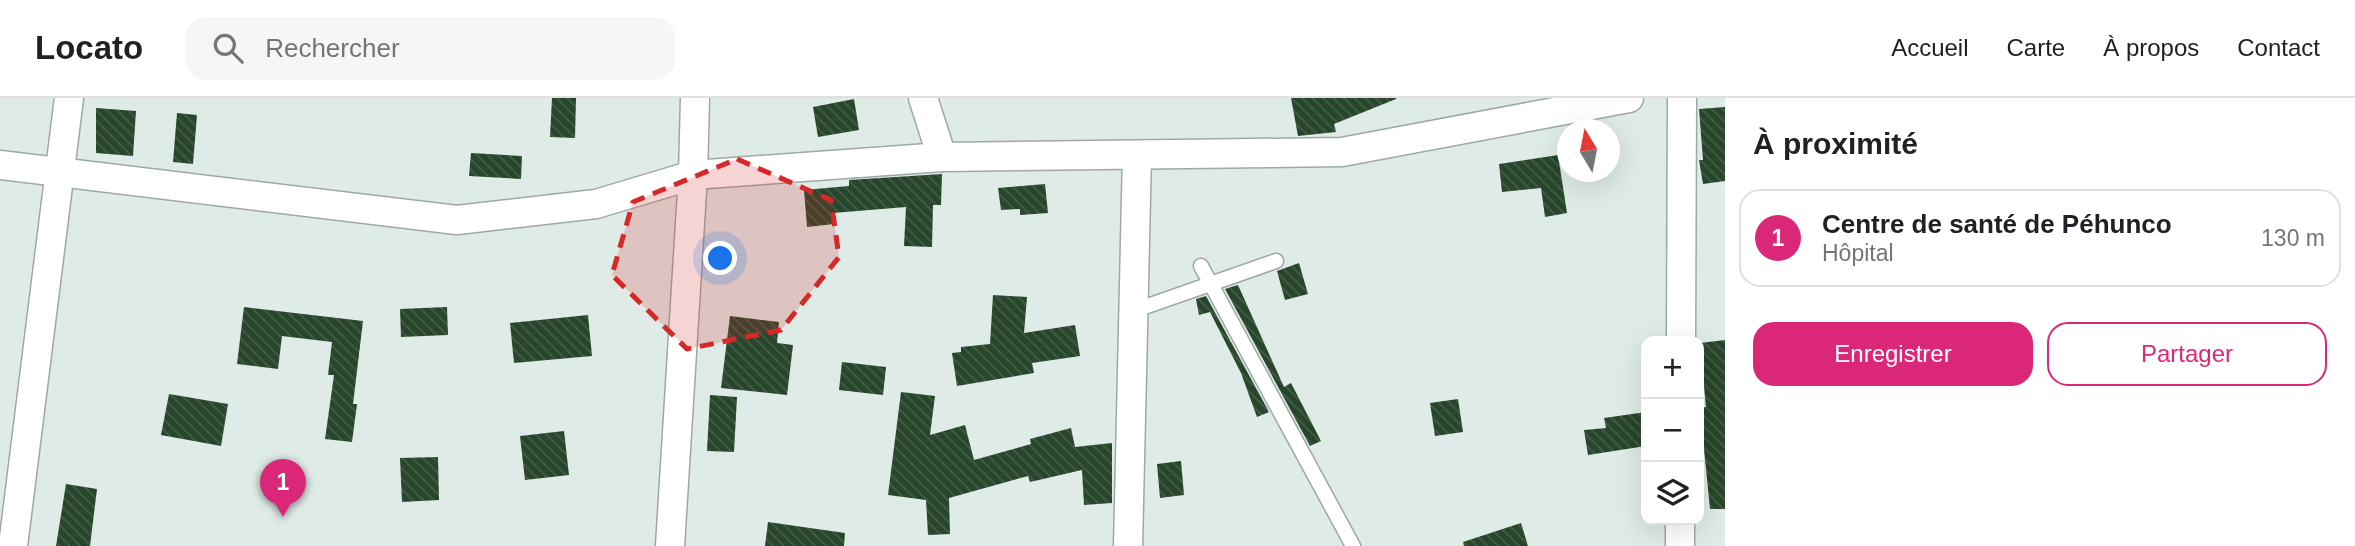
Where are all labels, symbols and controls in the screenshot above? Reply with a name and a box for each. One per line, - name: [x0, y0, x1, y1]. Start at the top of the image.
- search box: [185, 17, 675, 80]
- text: Locato: [35, 29, 143, 66]
- icon: search: [209, 29, 247, 67]
- text: Rechercher: [265, 33, 400, 63]
- text: Accueil: [1891, 34, 1969, 61]
- text: Carte: [2007, 34, 2065, 61]
- text: À propos: [2103, 34, 2199, 61]
- text: Contact: [2237, 34, 2320, 61]
- north arrow: [1557, 119, 1620, 182]
- text: À proximité: [1753, 127, 1918, 160]
- text: Centre de santé de Péhunco: [1822, 209, 2172, 239]
- text: 1: [1772, 225, 1784, 251]
- text: 130 m: [2261, 225, 2325, 251]
- text: Hôpital: [1822, 240, 1894, 266]
- your location: [703, 241, 737, 275]
- button: Enregistrer: [1753, 322, 2033, 386]
- button: Partager: [2047, 322, 2327, 386]
- map controls: [1641, 336, 1704, 525]
- button: +: [1641, 336, 1704, 399]
- button: −: [1641, 399, 1704, 462]
- pin: 1: [260, 459, 306, 517]
- button: layers: [1641, 462, 1704, 525]

